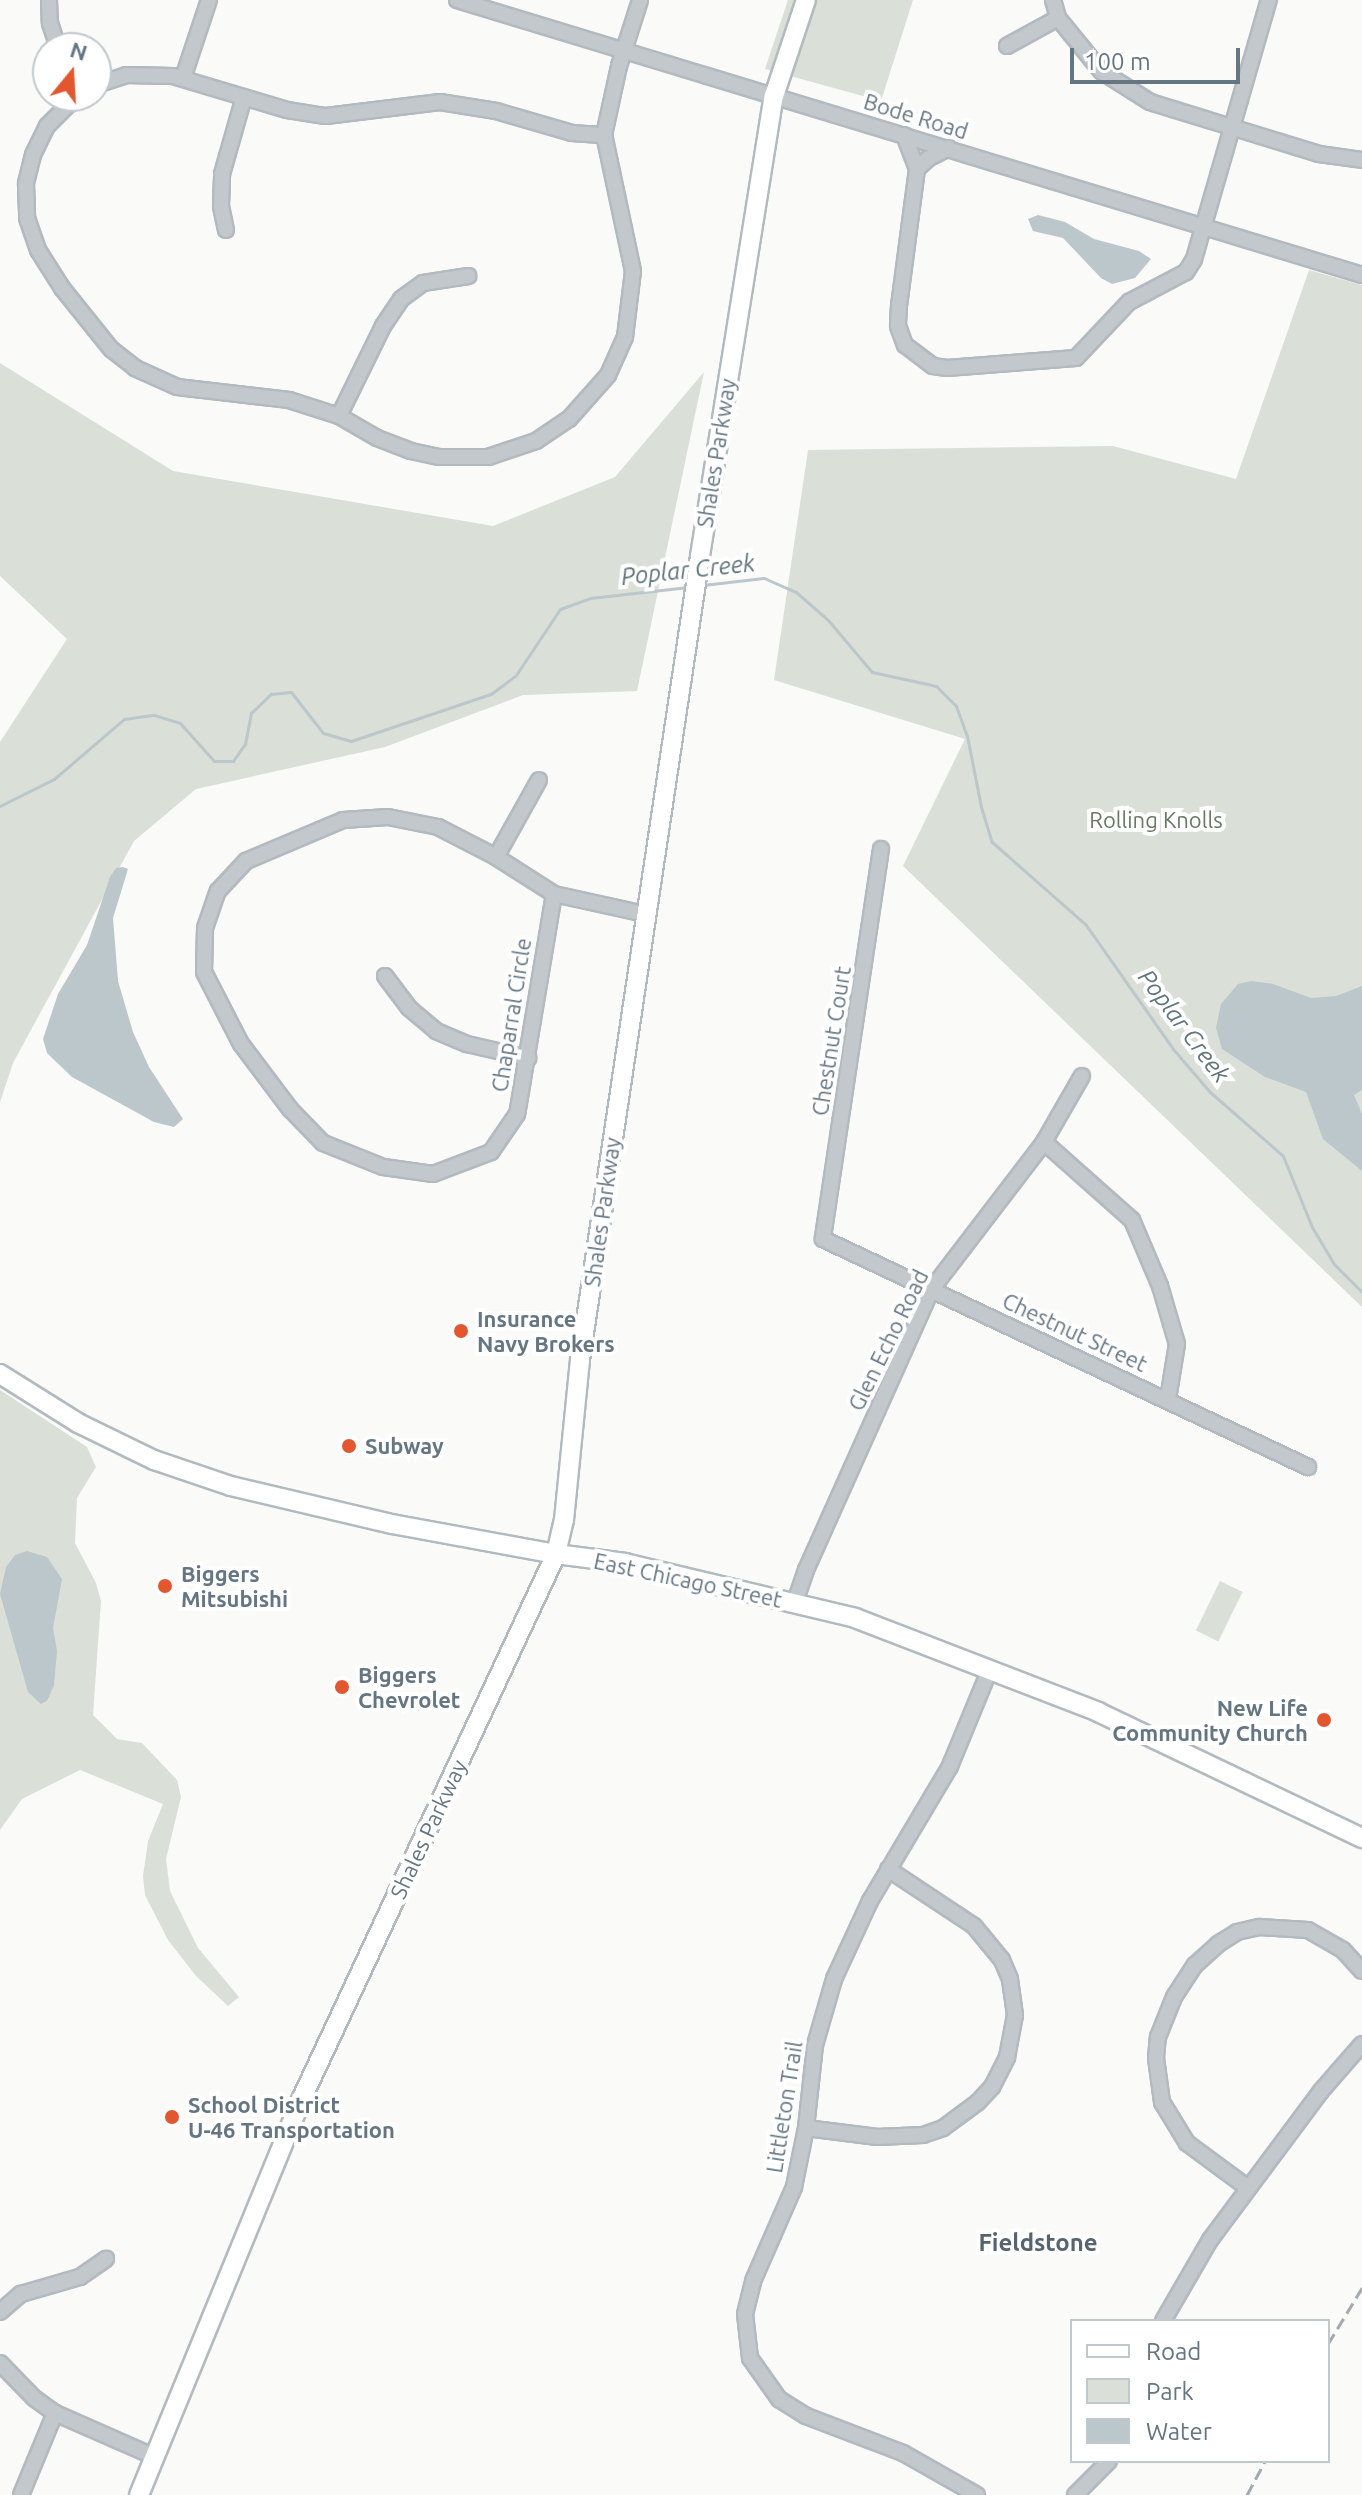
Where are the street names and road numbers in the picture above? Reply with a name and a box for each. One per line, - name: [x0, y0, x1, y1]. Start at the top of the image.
- street label: Bode Road: [861, 88, 971, 144]
- street label: Shales Parkway: [691, 377, 741, 529]
- street label: Chaparral Circle: [486, 936, 536, 1094]
- street label: Chestnut Court: [806, 964, 856, 1118]
- street label: Shales Parkway: [578, 1136, 626, 1288]
- street label: Glen Echo Road: [842, 1265, 934, 1415]
- street label: Chestnut Street: [998, 1287, 1152, 1377]
- street label: East Chicago Street: [591, 1547, 785, 1613]
- street label: Shales Parkway: [384, 1755, 472, 1903]
- street label: Littleton Trail: [761, 2039, 807, 2175]

